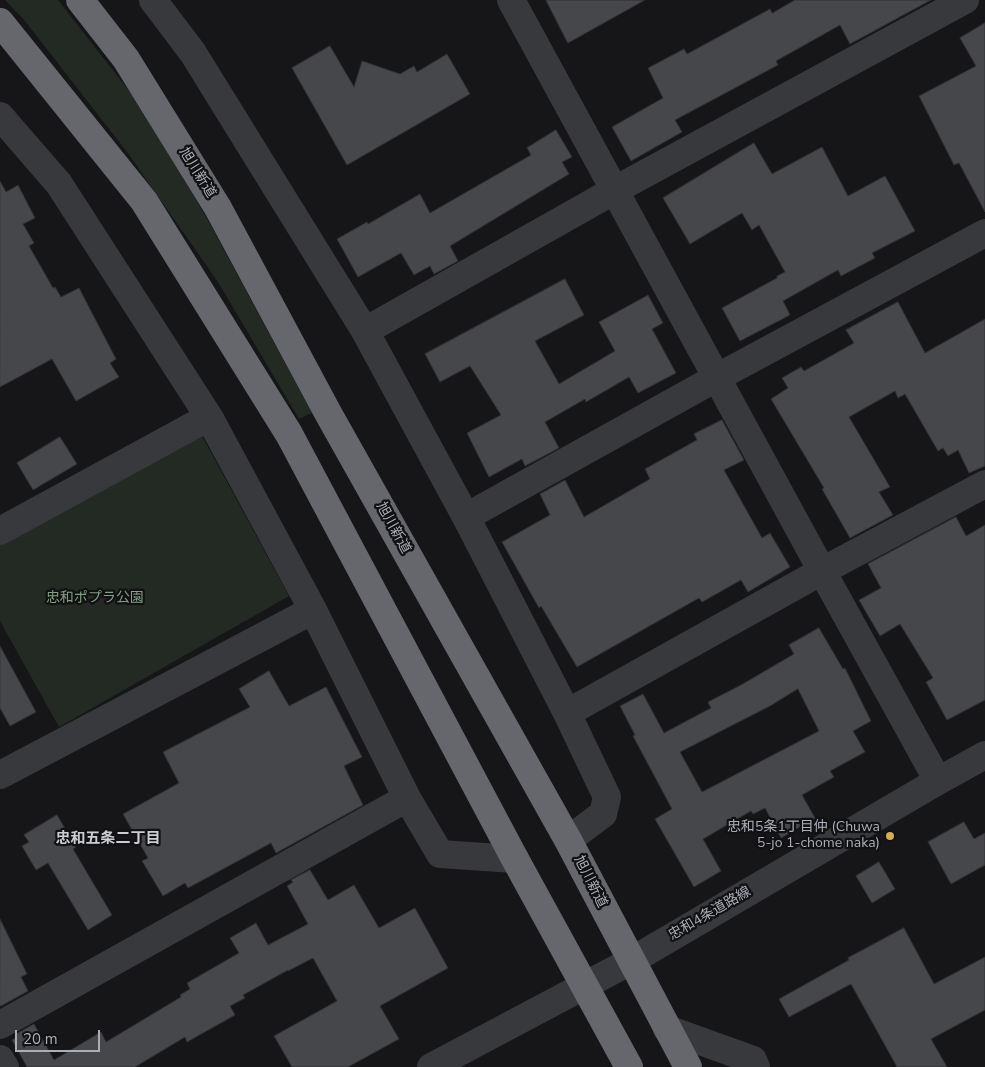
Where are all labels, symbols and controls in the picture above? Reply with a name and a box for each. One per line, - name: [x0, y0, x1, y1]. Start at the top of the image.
- street label: 旭川新道: [175, 145, 219, 201]
- street label: 旭川新道: [372, 499, 414, 557]
- park label: 忠和ポプラ公園: [46, 591, 144, 607]
- place label: 忠和5条1丁目仲 (Chuwa 5-jo 1-chome naka): [727, 820, 880, 852]
- district label: 忠和五条二丁目: [56, 830, 160, 848]
- marker: 忠和5条1丁目仲 (Chuwa 5-jo 1-chome naka): [884, 830, 896, 842]
- street label: 旭川新道: [570, 853, 610, 911]
- street label: 忠和4条道路線: [666, 884, 754, 944]
- scale bar: [18, 1020, 102, 1052]
- text: 20 m: [23, 1029, 58, 1049]

